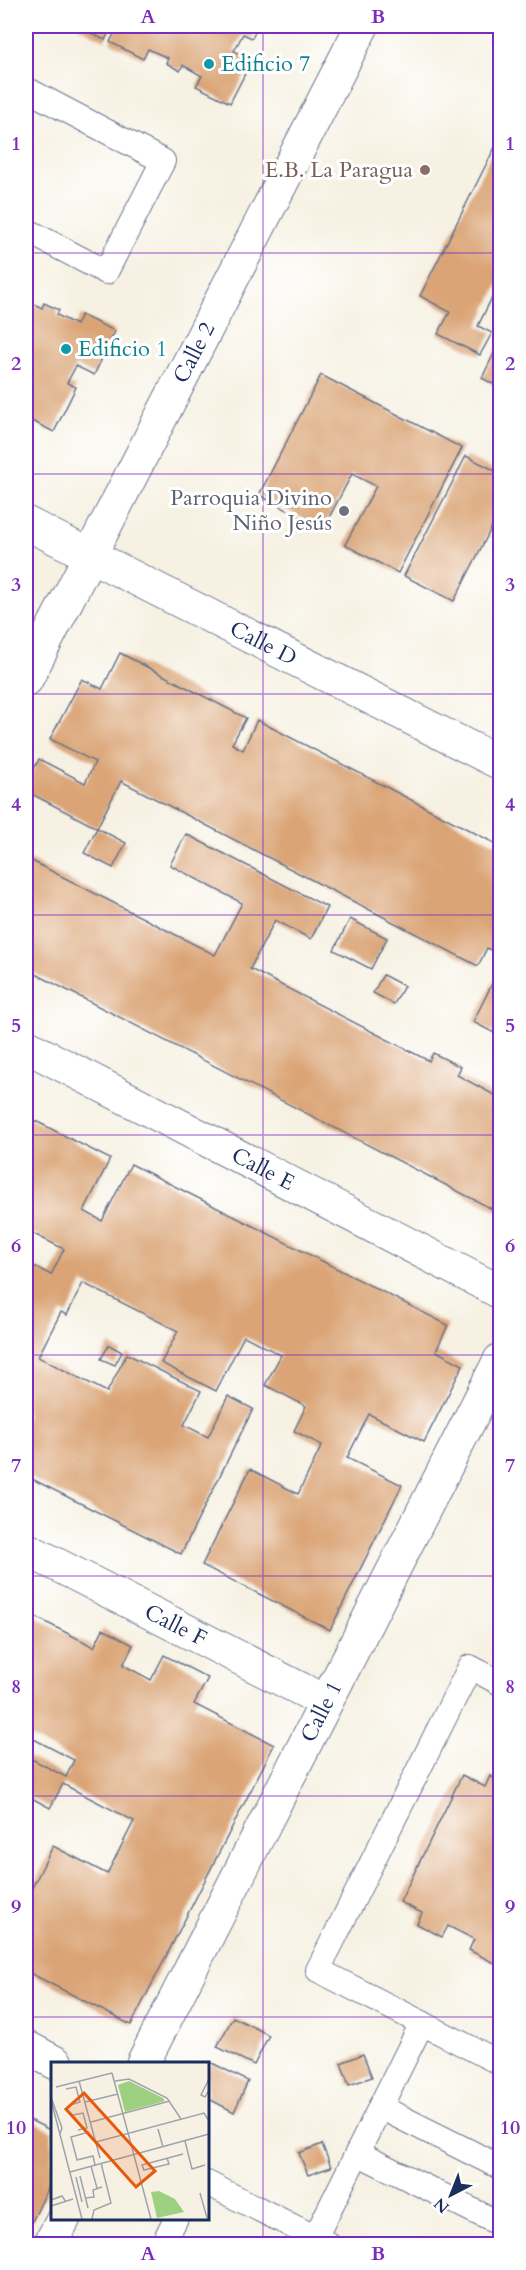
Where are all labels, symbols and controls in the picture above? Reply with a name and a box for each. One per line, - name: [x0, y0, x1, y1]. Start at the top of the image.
- text: A: [140, 3, 156, 30]
- text: B: [371, 3, 385, 30]
- place label: Edificio 7: [221, 49, 310, 79]
- marker: Edificio 7: [202, 57, 216, 71]
- text: 1: [11, 130, 21, 157]
- text: 1: [505, 130, 515, 157]
- place label: E.B. La Paragua: [265, 155, 413, 185]
- marker: E.B. La Paragua: [418, 163, 432, 177]
- street label: Calle 2: [166, 317, 222, 388]
- place label: Edificio 1: [78, 334, 167, 364]
- marker: Edificio 1: [59, 342, 73, 356]
- text: 2: [11, 350, 21, 377]
- text: 2: [505, 350, 515, 377]
- place label: Parroquia Divino Niño Jesús: [170, 483, 332, 538]
- marker: Parroquia Divino Niño Jesús: [337, 504, 351, 518]
- text: 3: [11, 571, 21, 598]
- text: 3: [505, 571, 515, 598]
- street label: Calle D: [225, 614, 302, 673]
- text: 4: [11, 791, 21, 818]
- text: 4: [505, 791, 515, 818]
- text: 5: [11, 1012, 21, 1039]
- text: 5: [505, 1012, 515, 1039]
- street label: Calle E: [226, 1140, 300, 1198]
- text: 6: [11, 1232, 21, 1259]
- text: 6: [505, 1232, 515, 1259]
- text: 7: [11, 1452, 21, 1479]
- text: 7: [505, 1452, 515, 1479]
- street label: Calle F: [139, 1597, 212, 1654]
- text: 8: [11, 1673, 21, 1700]
- text: 8: [505, 1673, 515, 1700]
- street label: Calle 1: [293, 1676, 349, 1747]
- text: 9: [11, 1893, 21, 1920]
- text: 9: [505, 1893, 515, 1920]
- inset map: [51, 2062, 208, 2219]
- text: 10: [6, 2114, 26, 2141]
- text: 10: [500, 2114, 520, 2141]
- north arrow: [421, 2165, 481, 2225]
- text: N: [429, 2193, 454, 2218]
- text: A: [140, 2240, 156, 2267]
- text: B: [371, 2240, 385, 2267]

